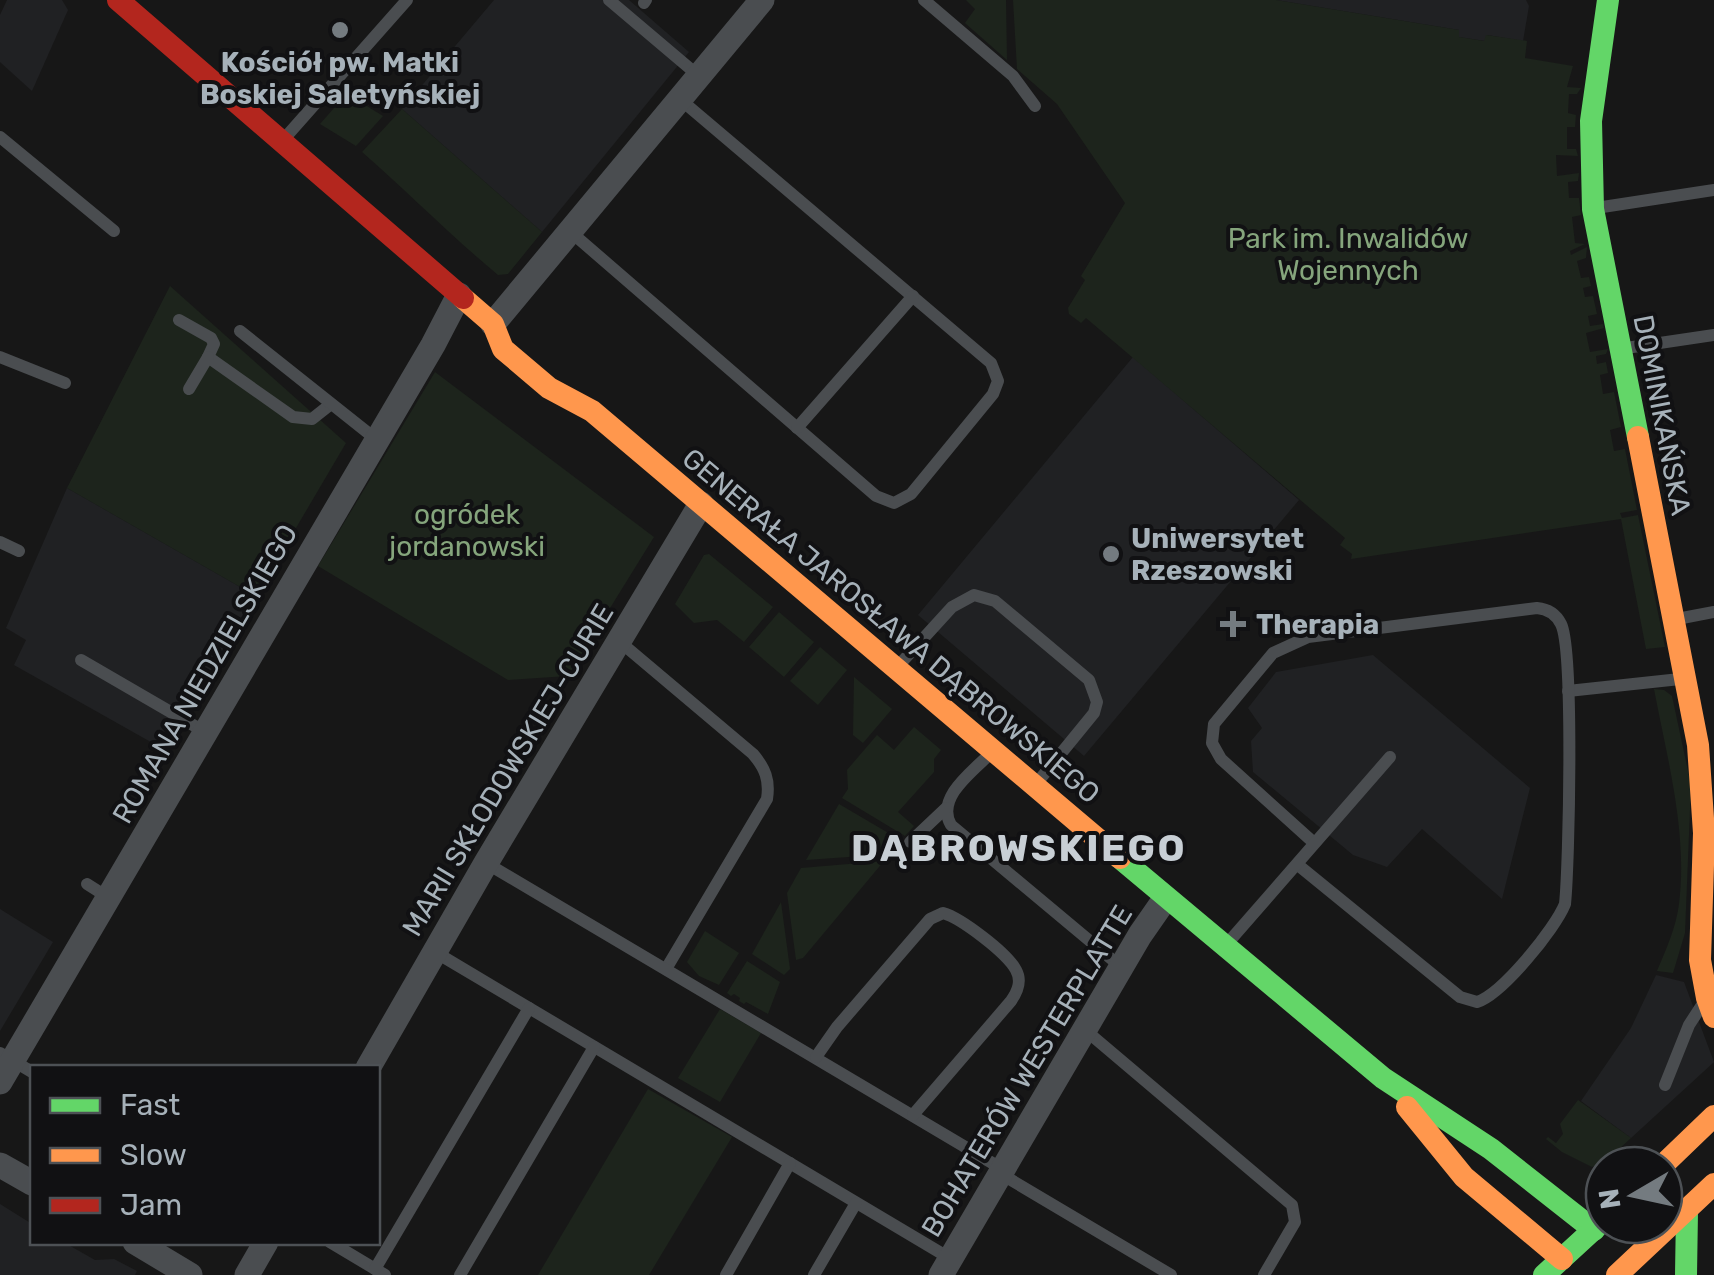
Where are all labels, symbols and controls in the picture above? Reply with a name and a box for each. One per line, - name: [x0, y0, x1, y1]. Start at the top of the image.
- marker: Kościół pw. Matki Boskiej Saletyńskiej: [329, 19, 351, 41]
- place label: Kościół pw. Matki Boskiej Saletyńskiej: [200, 46, 480, 111]
- park label: Park im. Inwalidów Wojennych: [1228, 222, 1468, 287]
- street label: DOMINIKAŃSKA: [1626, 312, 1698, 518]
- street label: GENERAŁA JAROSŁAWA DĄBROWSKIEGO: [676, 442, 1106, 810]
- park label: ogródek jordanowski: [388, 498, 545, 563]
- street label: ROMANA NIEDZIELSKIEGO: [106, 519, 304, 829]
- place label: Uniwersytet Rzeszowski: [1131, 522, 1304, 587]
- marker: Uniwersytet Rzeszowski: [1100, 543, 1122, 565]
- street label: MARII SKŁODOWSKIEJ-CURIE: [396, 598, 620, 942]
- place label: Therapia: [1256, 608, 1379, 641]
- marker: Therapia: [1220, 611, 1246, 637]
- district label: DĄBROWSKIEGO: [851, 825, 1187, 871]
- street label: BOHATERÓW WESTERPLATTE: [915, 899, 1139, 1243]
- legend: [30, 1065, 380, 1245]
- text: Fast: [120, 1087, 180, 1123]
- text: Slow: [120, 1137, 187, 1173]
- north arrow: [1584, 1145, 1684, 1245]
- text: N: [1592, 1186, 1628, 1211]
- text: Jam: [120, 1187, 182, 1223]

